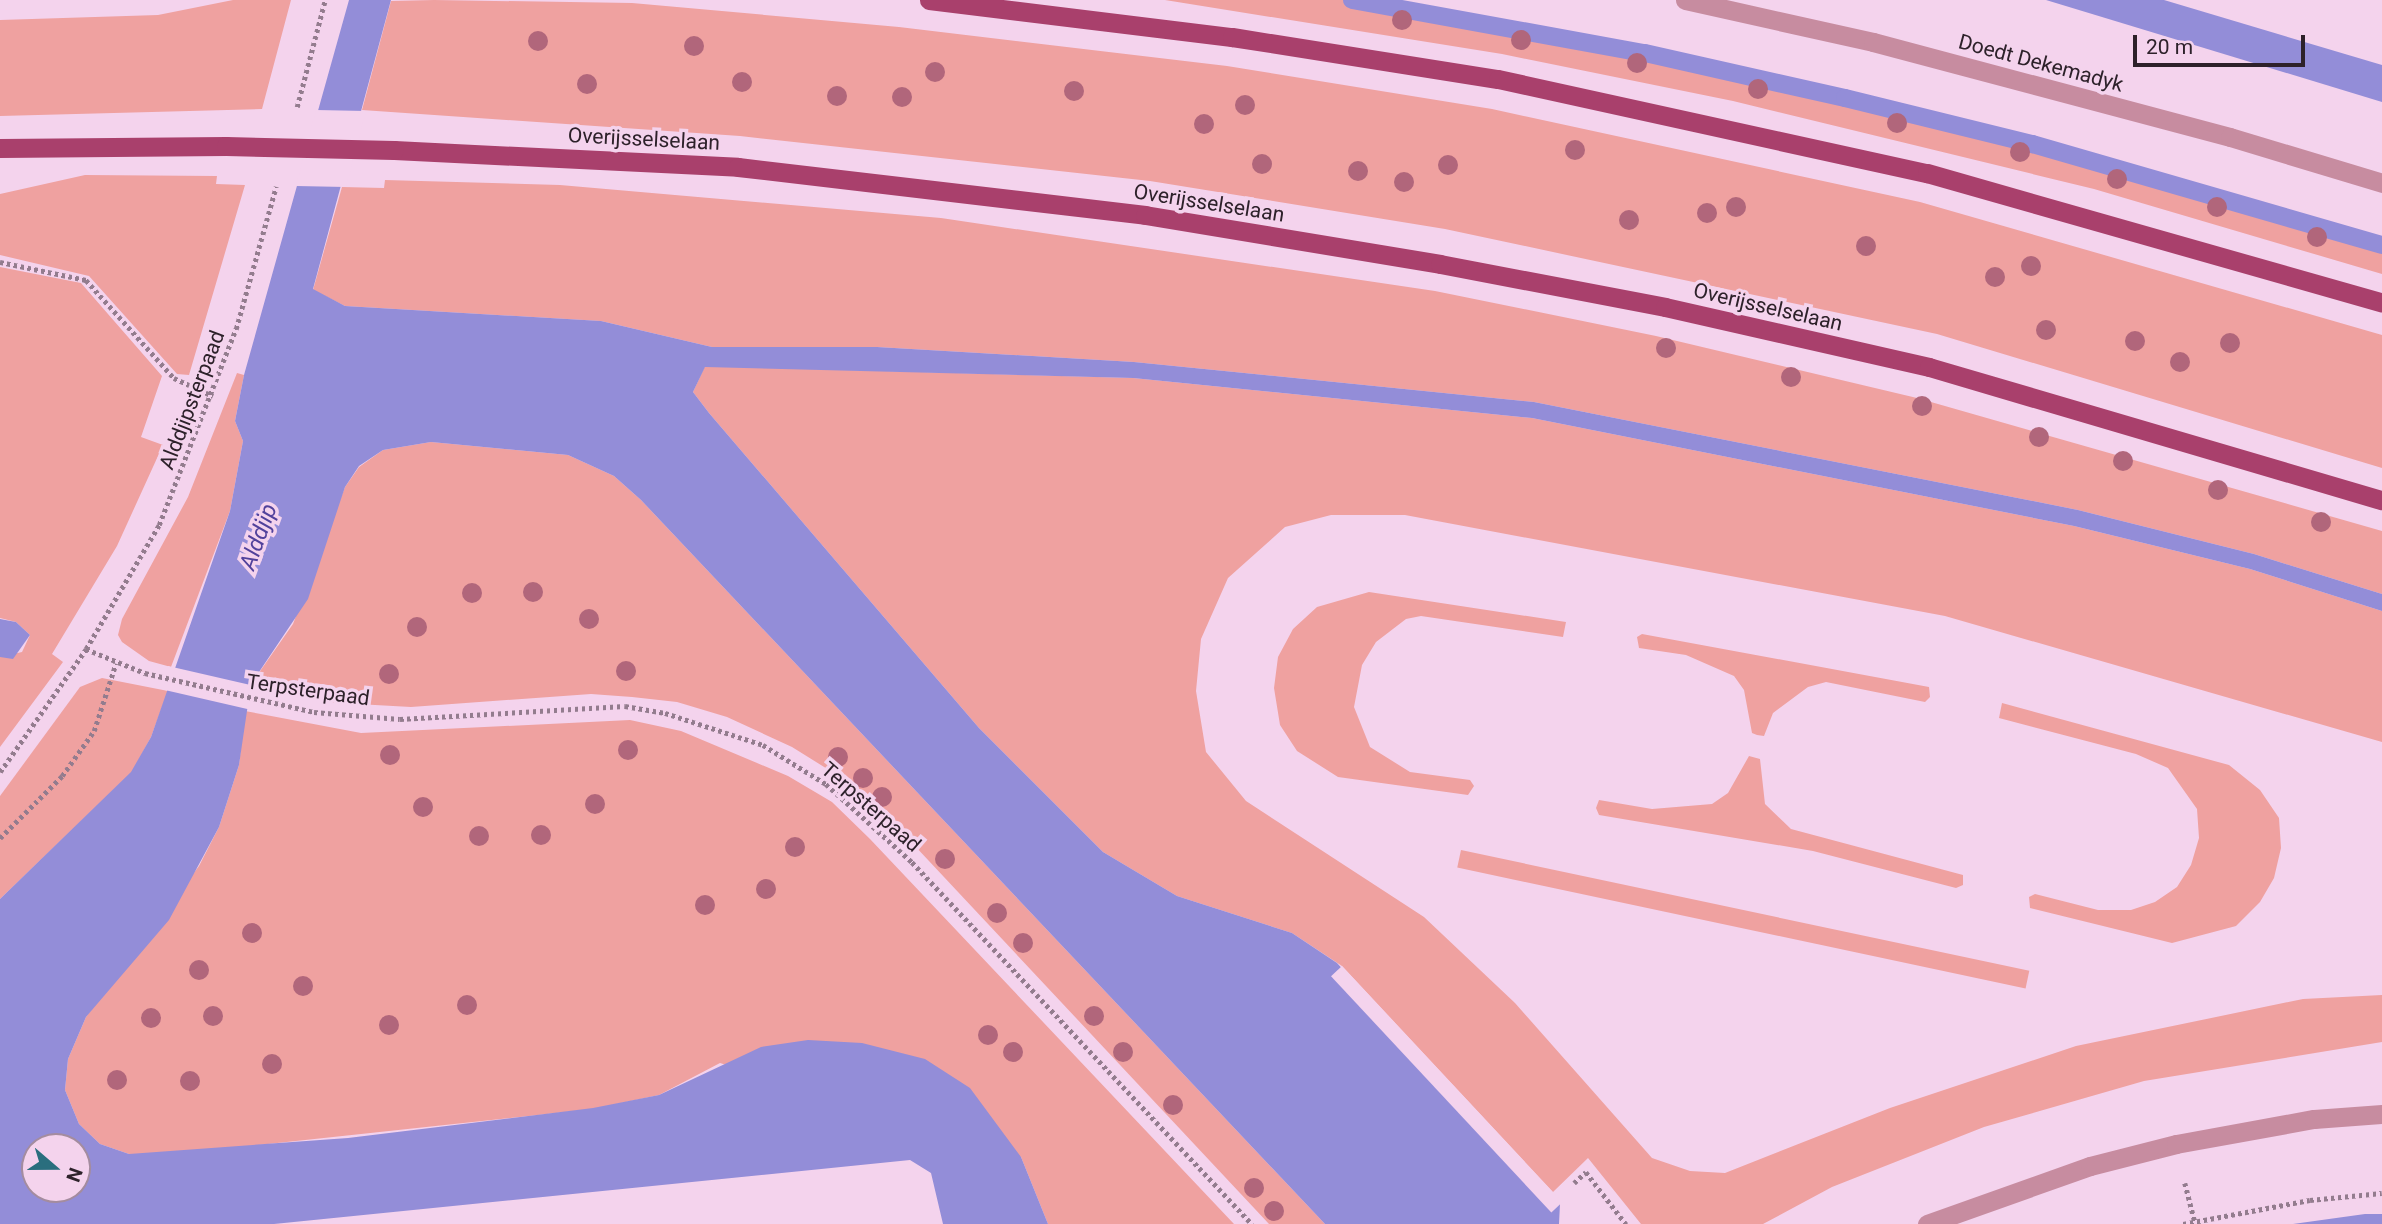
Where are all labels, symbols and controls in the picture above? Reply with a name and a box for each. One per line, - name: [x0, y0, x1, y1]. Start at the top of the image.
- scale bar: [2137, 21, 2308, 65]
- street label: Doedt Dekemadyk: [1956, 29, 2126, 97]
- text: 20 m: [2146, 35, 2193, 59]
- street label: Overijsselselaan: [567, 122, 721, 156]
- street label: Overijsselselaan: [1132, 179, 1286, 227]
- street label: Overijsselselaan: [1691, 278, 1845, 336]
- street label: Alddjipsterpaad: [154, 327, 230, 473]
- water label: Alddjip: [234, 500, 284, 574]
- street label: Terpsterpaad: [245, 669, 371, 711]
- street label: Terpsterpaad: [816, 757, 926, 857]
- north arrow: [21, 1133, 91, 1203]
- text: N: [61, 1164, 87, 1185]

